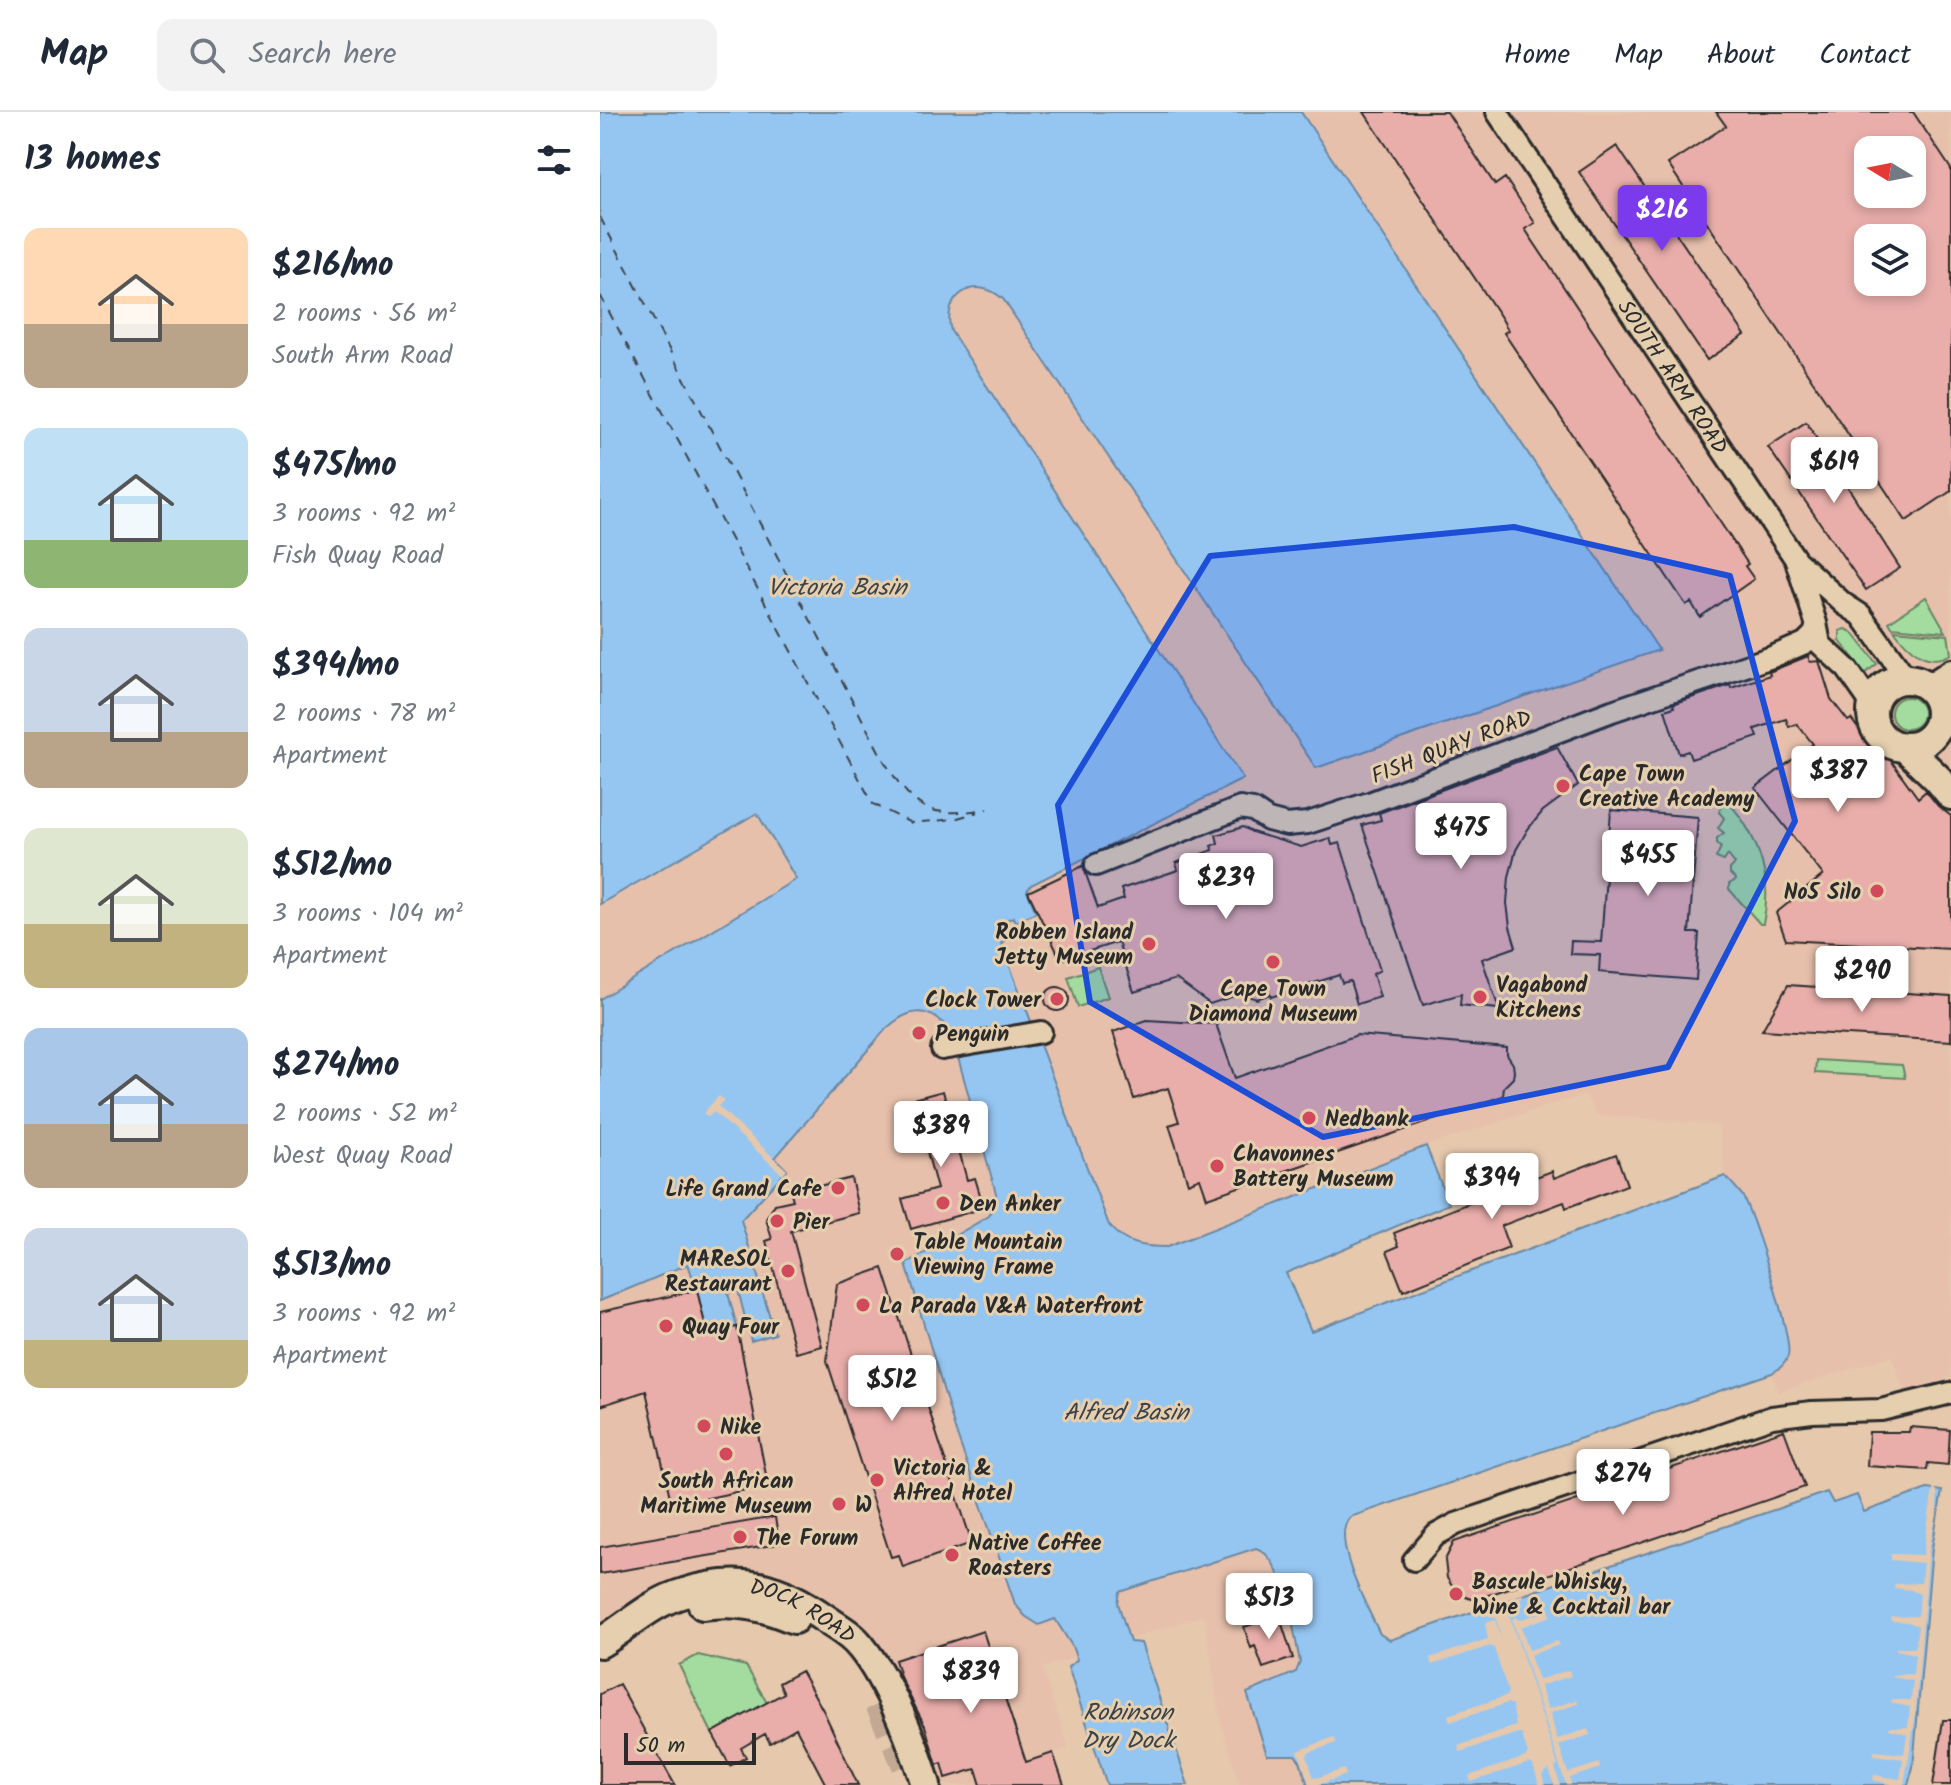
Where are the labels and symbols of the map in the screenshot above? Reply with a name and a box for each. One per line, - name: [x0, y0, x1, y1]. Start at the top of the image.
- north arrow: [1854, 136, 1926, 208]
- pin: $216: [1615, 185, 1709, 253]
- street label: SOUTH ARM ROAD: [1607, 293, 1736, 463]
- pin: $619: [1787, 437, 1881, 505]
- water label: Victoria Basin: [767, 569, 909, 608]
- street label: FISH QUAY ROAD: [1366, 702, 1537, 795]
- pin: $387: [1791, 746, 1885, 814]
- place label: Cape Town Creative Academy: [1579, 758, 1755, 818]
- marker: Cape Town Creative Academy: [1554, 777, 1572, 795]
- pin: $475: [1414, 803, 1508, 871]
- pin: $455: [1601, 830, 1695, 898]
- pin: $239: [1179, 853, 1273, 921]
- place label: No5 Silo: [1784, 876, 1861, 911]
- marker: No5 Silo: [1868, 882, 1886, 900]
- place label: Robben Island Jetty Museum: [995, 916, 1134, 976]
- marker: Robben Island Jetty Museum: [1140, 935, 1158, 953]
- pin: $290: [1815, 946, 1909, 1014]
- marker: Cape Town Diamond Museum: [1264, 953, 1282, 971]
- place label: Vagabond Kitchens: [1496, 969, 1588, 1029]
- place label: Cape Town Diamond Museum: [1188, 973, 1358, 1033]
- place label: Clock Tower: [925, 984, 1042, 1019]
- marker: Vagabond Kitchens: [1471, 988, 1489, 1006]
- marker: Clock Tower: [1048, 990, 1066, 1008]
- place label: Penguin: [935, 1018, 1009, 1053]
- marker: Penguin: [910, 1024, 928, 1042]
- pin: $389: [894, 1101, 988, 1169]
- place label: Nedbank: [1325, 1103, 1409, 1138]
- marker: Nedbank: [1300, 1109, 1318, 1127]
- place label: Chavonnes Battery Museum: [1233, 1138, 1393, 1198]
- pin: $394: [1445, 1153, 1539, 1221]
- marker: Chavonnes Battery Museum: [1208, 1157, 1226, 1175]
- place label: Life Grand Cafe: [666, 1173, 822, 1208]
- marker: Life Grand Cafe: [829, 1179, 847, 1197]
- place label: Den Anker: [959, 1188, 1062, 1223]
- marker: Den Anker: [934, 1194, 952, 1212]
- place label: Pier: [793, 1206, 831, 1241]
- marker: Pier: [768, 1212, 786, 1230]
- place label: Table Mountain Viewing Frame: [913, 1226, 1062, 1286]
- place label: MAReSOL Restaurant: [665, 1243, 773, 1303]
- marker: Table Mountain Viewing Frame: [888, 1245, 906, 1263]
- marker: MAReSOL Restaurant: [779, 1262, 797, 1280]
- place label: La Parada V&A Waterfront: [879, 1290, 1144, 1325]
- marker: La Parada V&A Waterfront: [854, 1296, 872, 1314]
- place label: Quay Four: [682, 1311, 780, 1346]
- marker: Quay Four: [657, 1317, 675, 1335]
- pin: $512: [845, 1355, 939, 1423]
- water label: Alfred Basin: [1063, 1394, 1191, 1433]
- place label: Nike: [720, 1411, 761, 1446]
- marker: Nike: [695, 1417, 713, 1435]
- marker: South African Maritime Museum: [717, 1445, 735, 1463]
- pin: $274: [1576, 1449, 1670, 1517]
- place label: Victoria & Alfred Hotel: [893, 1452, 1012, 1512]
- place label: South African Maritime Museum: [640, 1465, 812, 1525]
- marker: Victoria & Alfred Hotel: [868, 1471, 886, 1489]
- place label: W: [855, 1489, 872, 1524]
- marker: W: [830, 1495, 848, 1513]
- place label: The Forum: [756, 1522, 858, 1557]
- place label: Native Coffee Roasters: [968, 1527, 1102, 1587]
- marker: The Forum: [731, 1528, 749, 1546]
- marker: Native Coffee Roasters: [943, 1546, 961, 1564]
- place label: Bascule Whisky, Wine & Cocktail bar: [1472, 1566, 1671, 1626]
- street label: DOCK ROAD: [747, 1571, 862, 1654]
- pin: $513: [1222, 1573, 1316, 1641]
- marker: Bascule Whisky, Wine & Cocktail bar: [1447, 1585, 1465, 1603]
- pin: $839: [924, 1647, 1018, 1715]
- water label: Robinson Dry Dock: [1082, 1694, 1178, 1761]
- scale bar: [624, 1729, 756, 1765]

